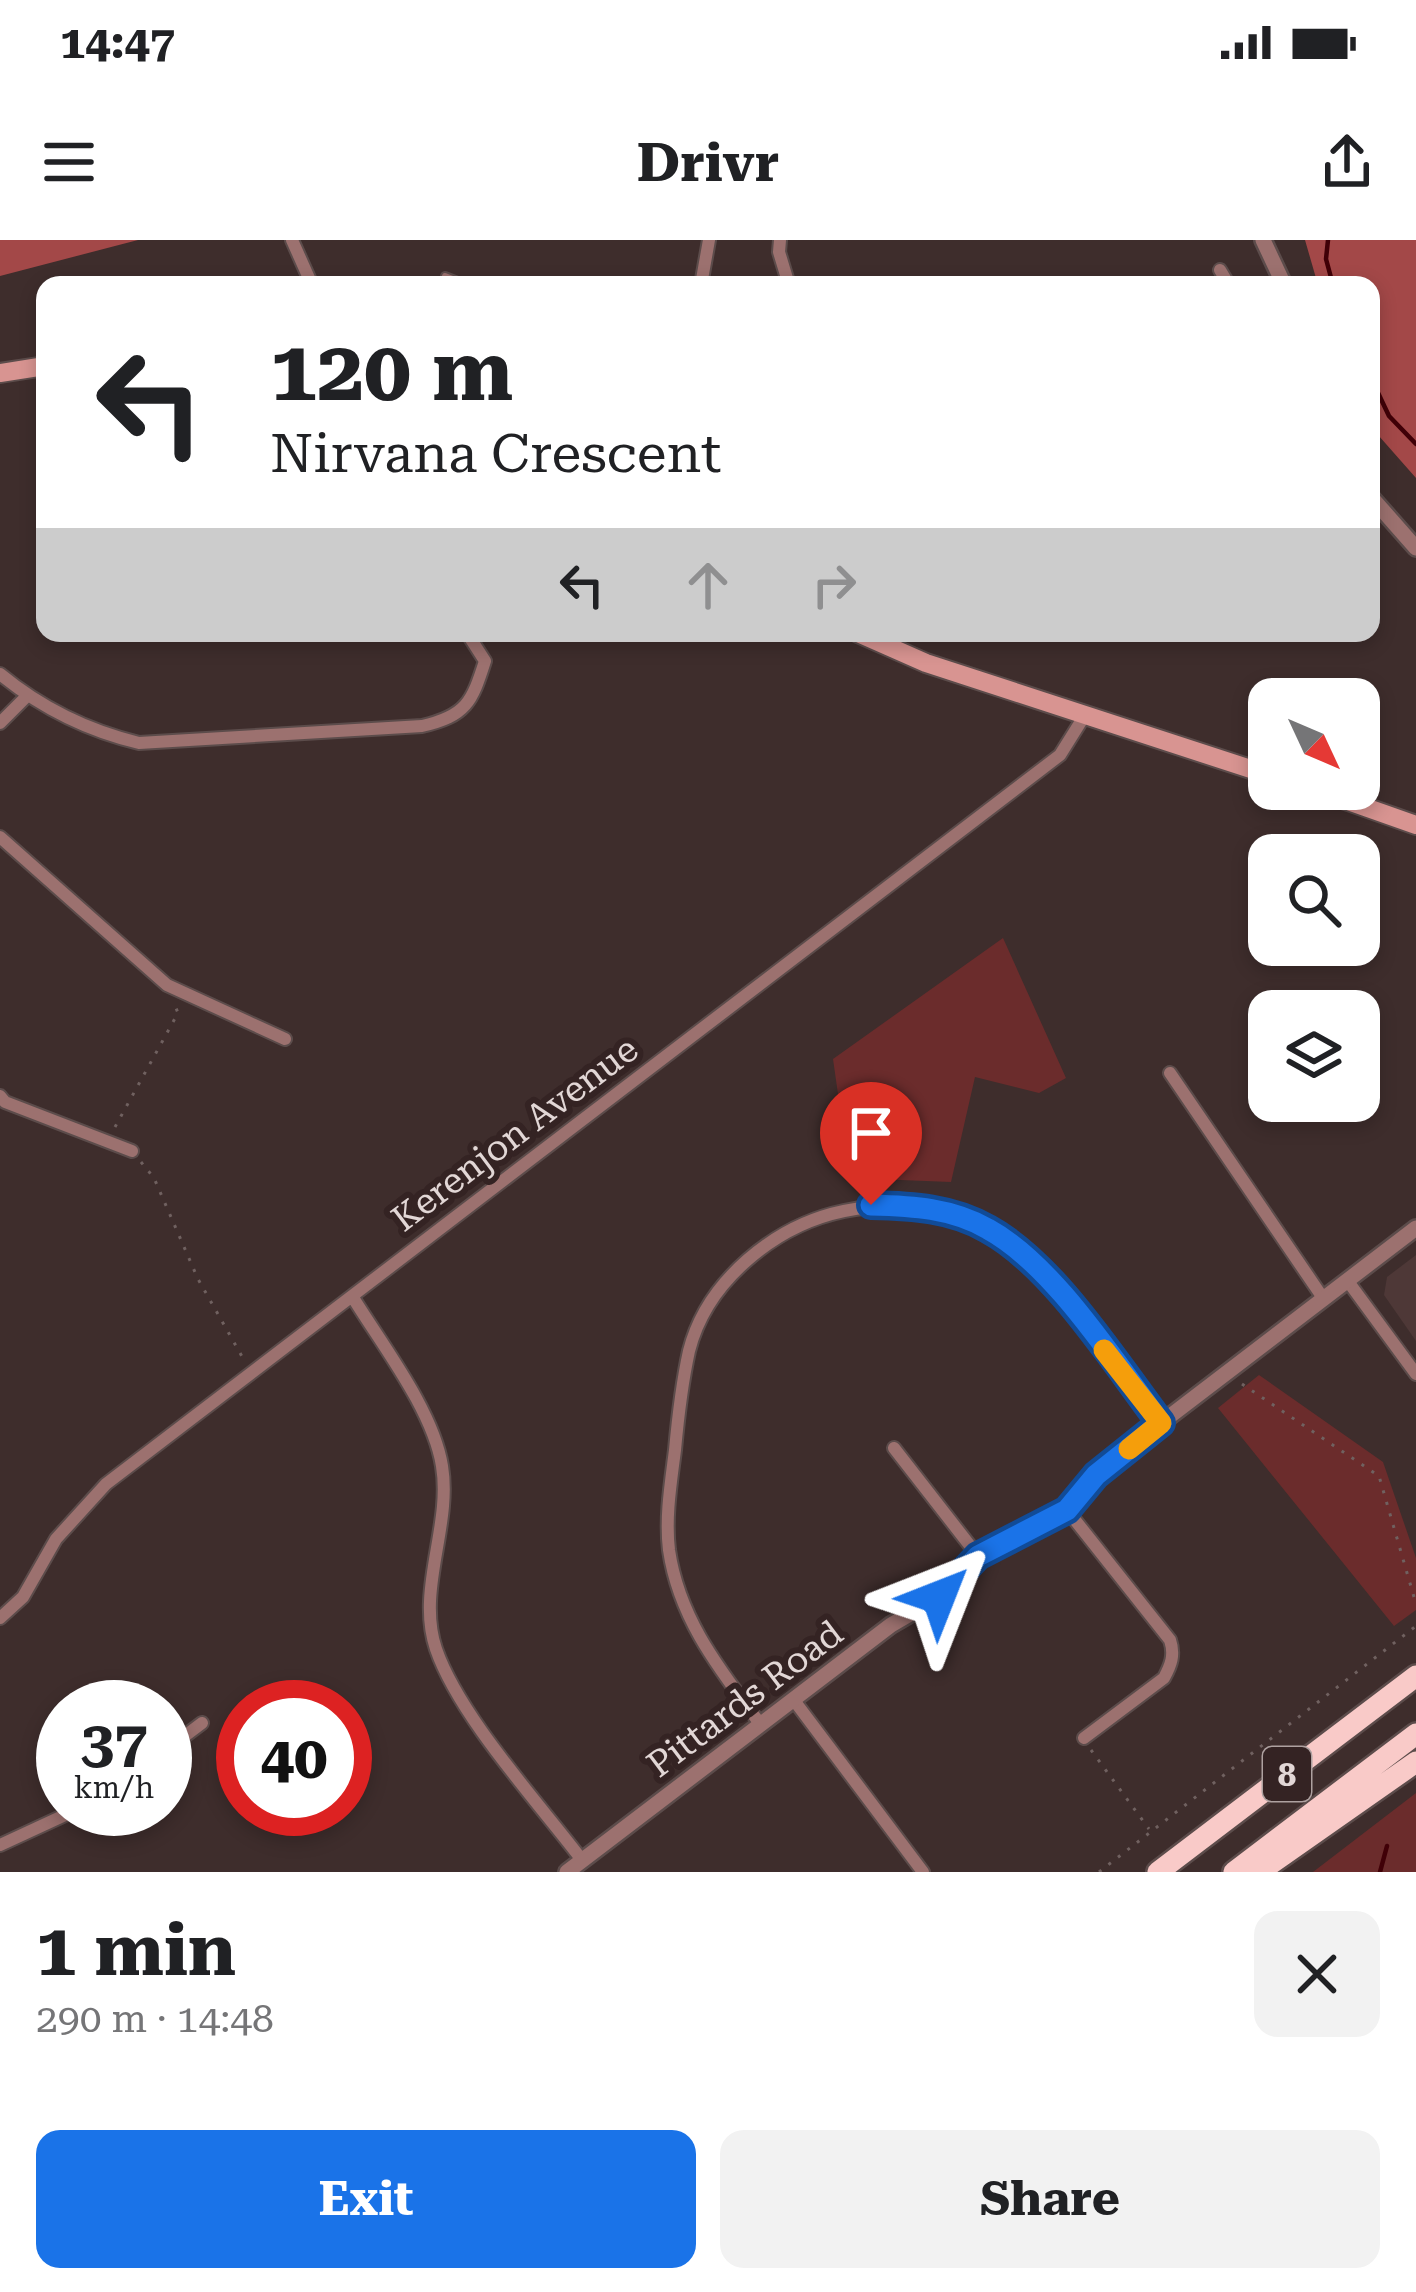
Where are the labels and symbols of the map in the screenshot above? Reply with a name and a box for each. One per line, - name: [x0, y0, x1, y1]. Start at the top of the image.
- north arrow: [1248, 678, 1380, 810]
- street label: Kerenjon Avenue: [384, 1028, 646, 1240]
- pin: [820, 1082, 922, 1205]
- position arrow: [876, 1534, 1002, 1660]
- street label: Pittards Road: [639, 1612, 851, 1786]
- speed limit sign: 40: [216, 1680, 372, 1836]
- road number: 8: [1263, 1747, 1311, 1801]

